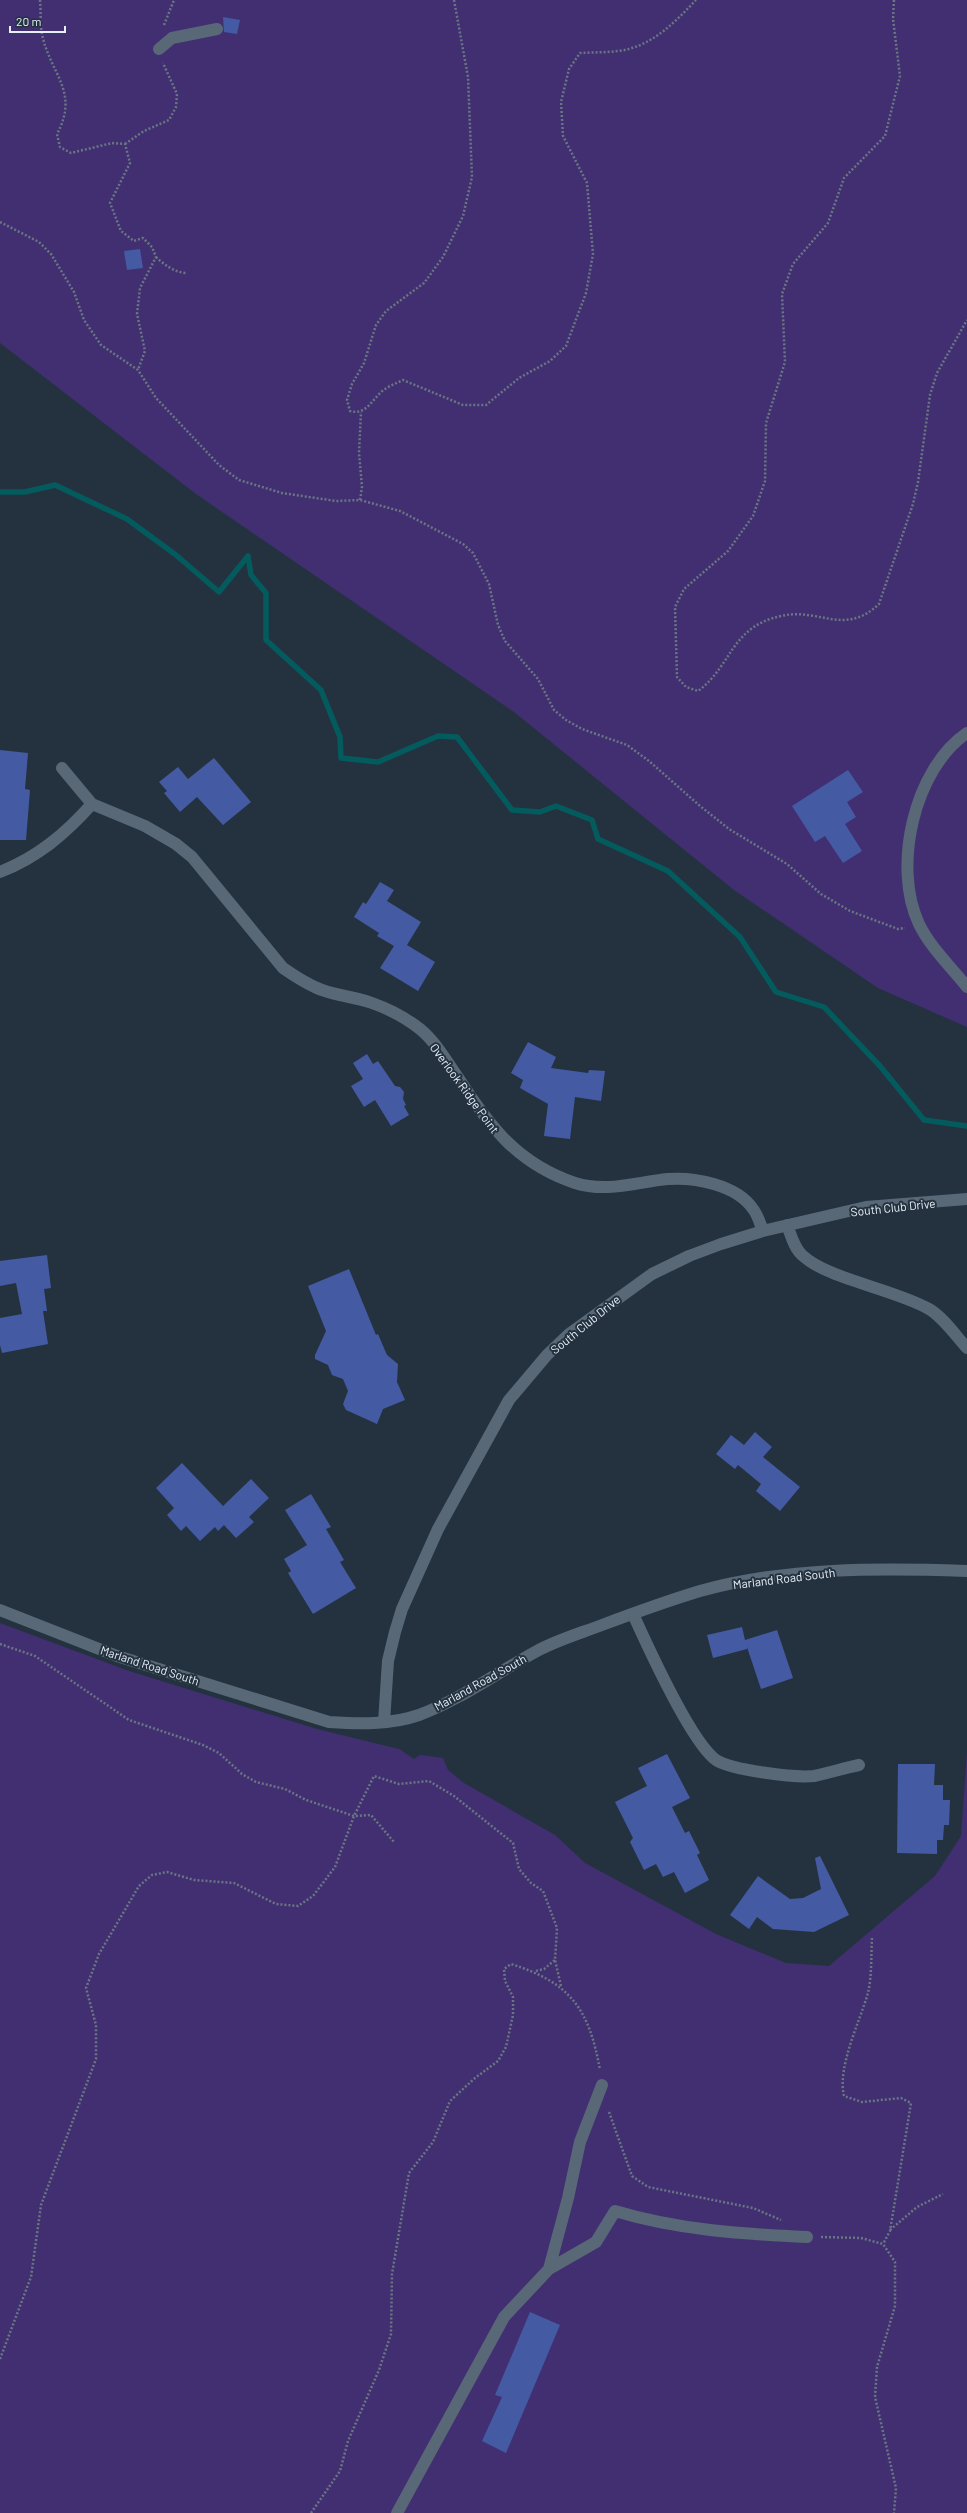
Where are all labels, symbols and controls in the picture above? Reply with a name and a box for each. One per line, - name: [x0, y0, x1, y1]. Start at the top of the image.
- scale bar: [10, 8, 65, 34]
- text: 20 m: [16, 14, 42, 28]
- street label: Overlook Ridge Point: [428, 1040, 502, 1136]
- street label: South Club Drive: [850, 1196, 936, 1218]
- street label: South Club Drive: [547, 1292, 623, 1356]
- street label: Marland Road South: [732, 1565, 836, 1591]
- street label: Marland Road South: [99, 1642, 201, 1688]
- street label: Marland Road South: [432, 1651, 528, 1713]

